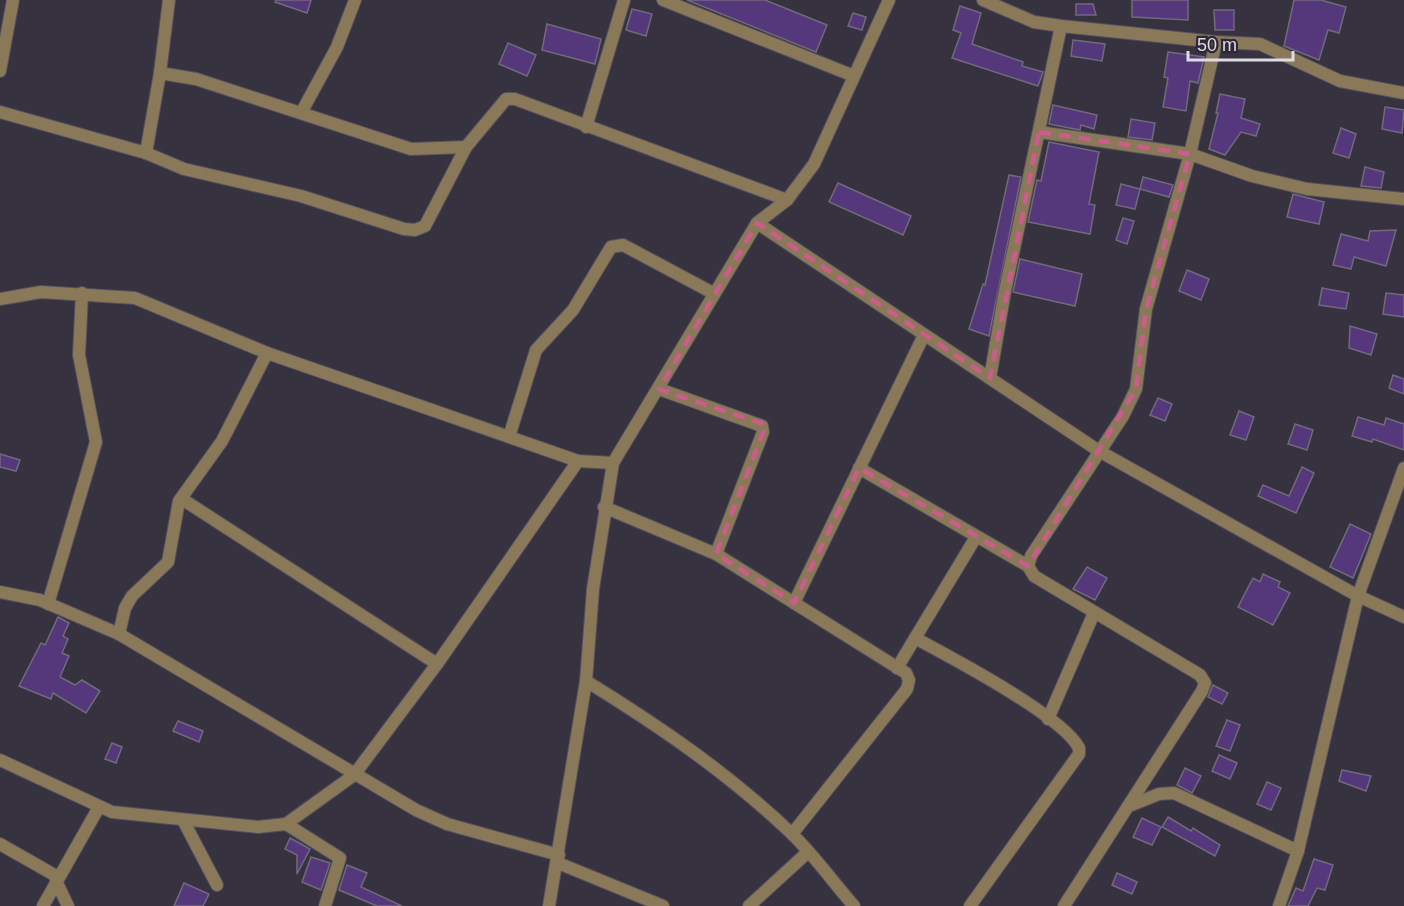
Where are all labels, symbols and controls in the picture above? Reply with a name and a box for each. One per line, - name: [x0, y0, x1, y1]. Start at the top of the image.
- scale bar: [1188, 24, 1293, 62]
- text: 50 m: [1197, 35, 1237, 55]

